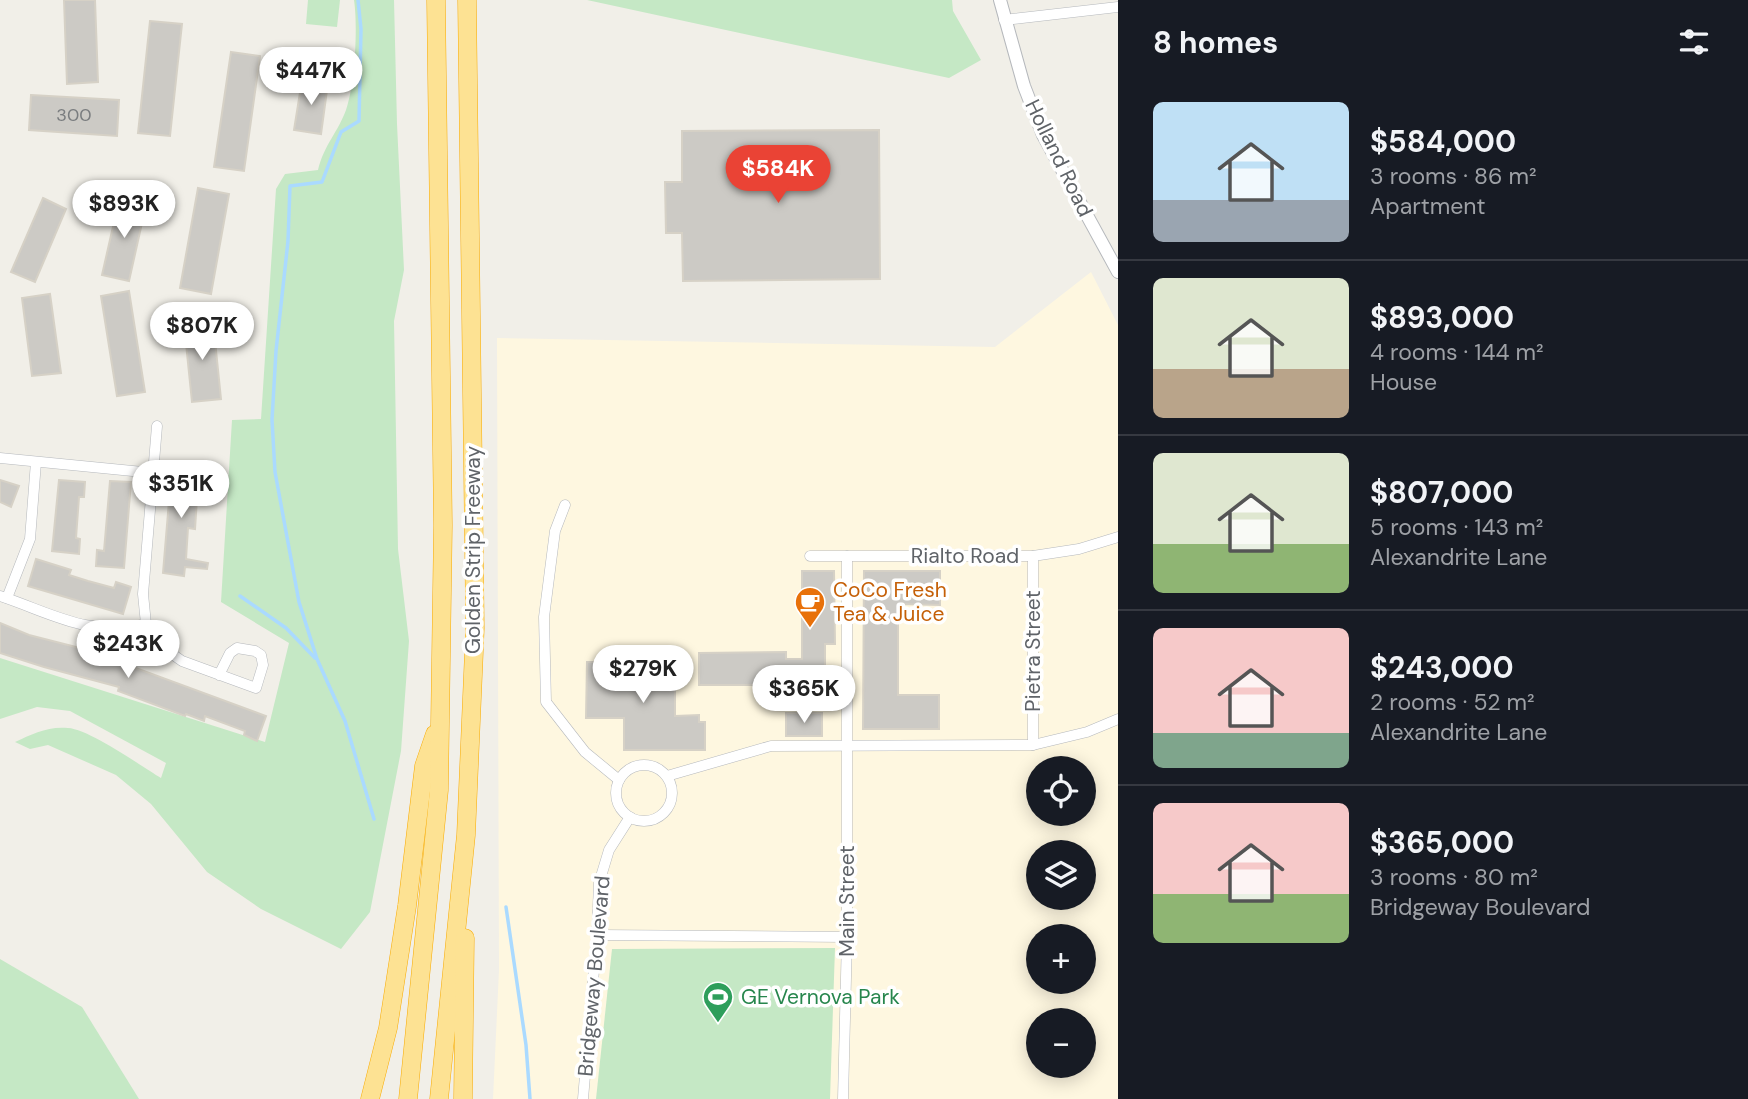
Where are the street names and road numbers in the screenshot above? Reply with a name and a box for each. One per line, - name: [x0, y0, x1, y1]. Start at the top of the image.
- street label: Holland Road: [1019, 95, 1099, 221]
- street label: Golden Strip Freeway: [459, 446, 487, 654]
- street label: Rialto Road: [911, 542, 1019, 570]
- street label: Pietra Street: [1019, 590, 1047, 712]
- street label: Main Street: [833, 845, 861, 957]
- street label: Bridgeway Boulevard: [571, 875, 617, 1077]

